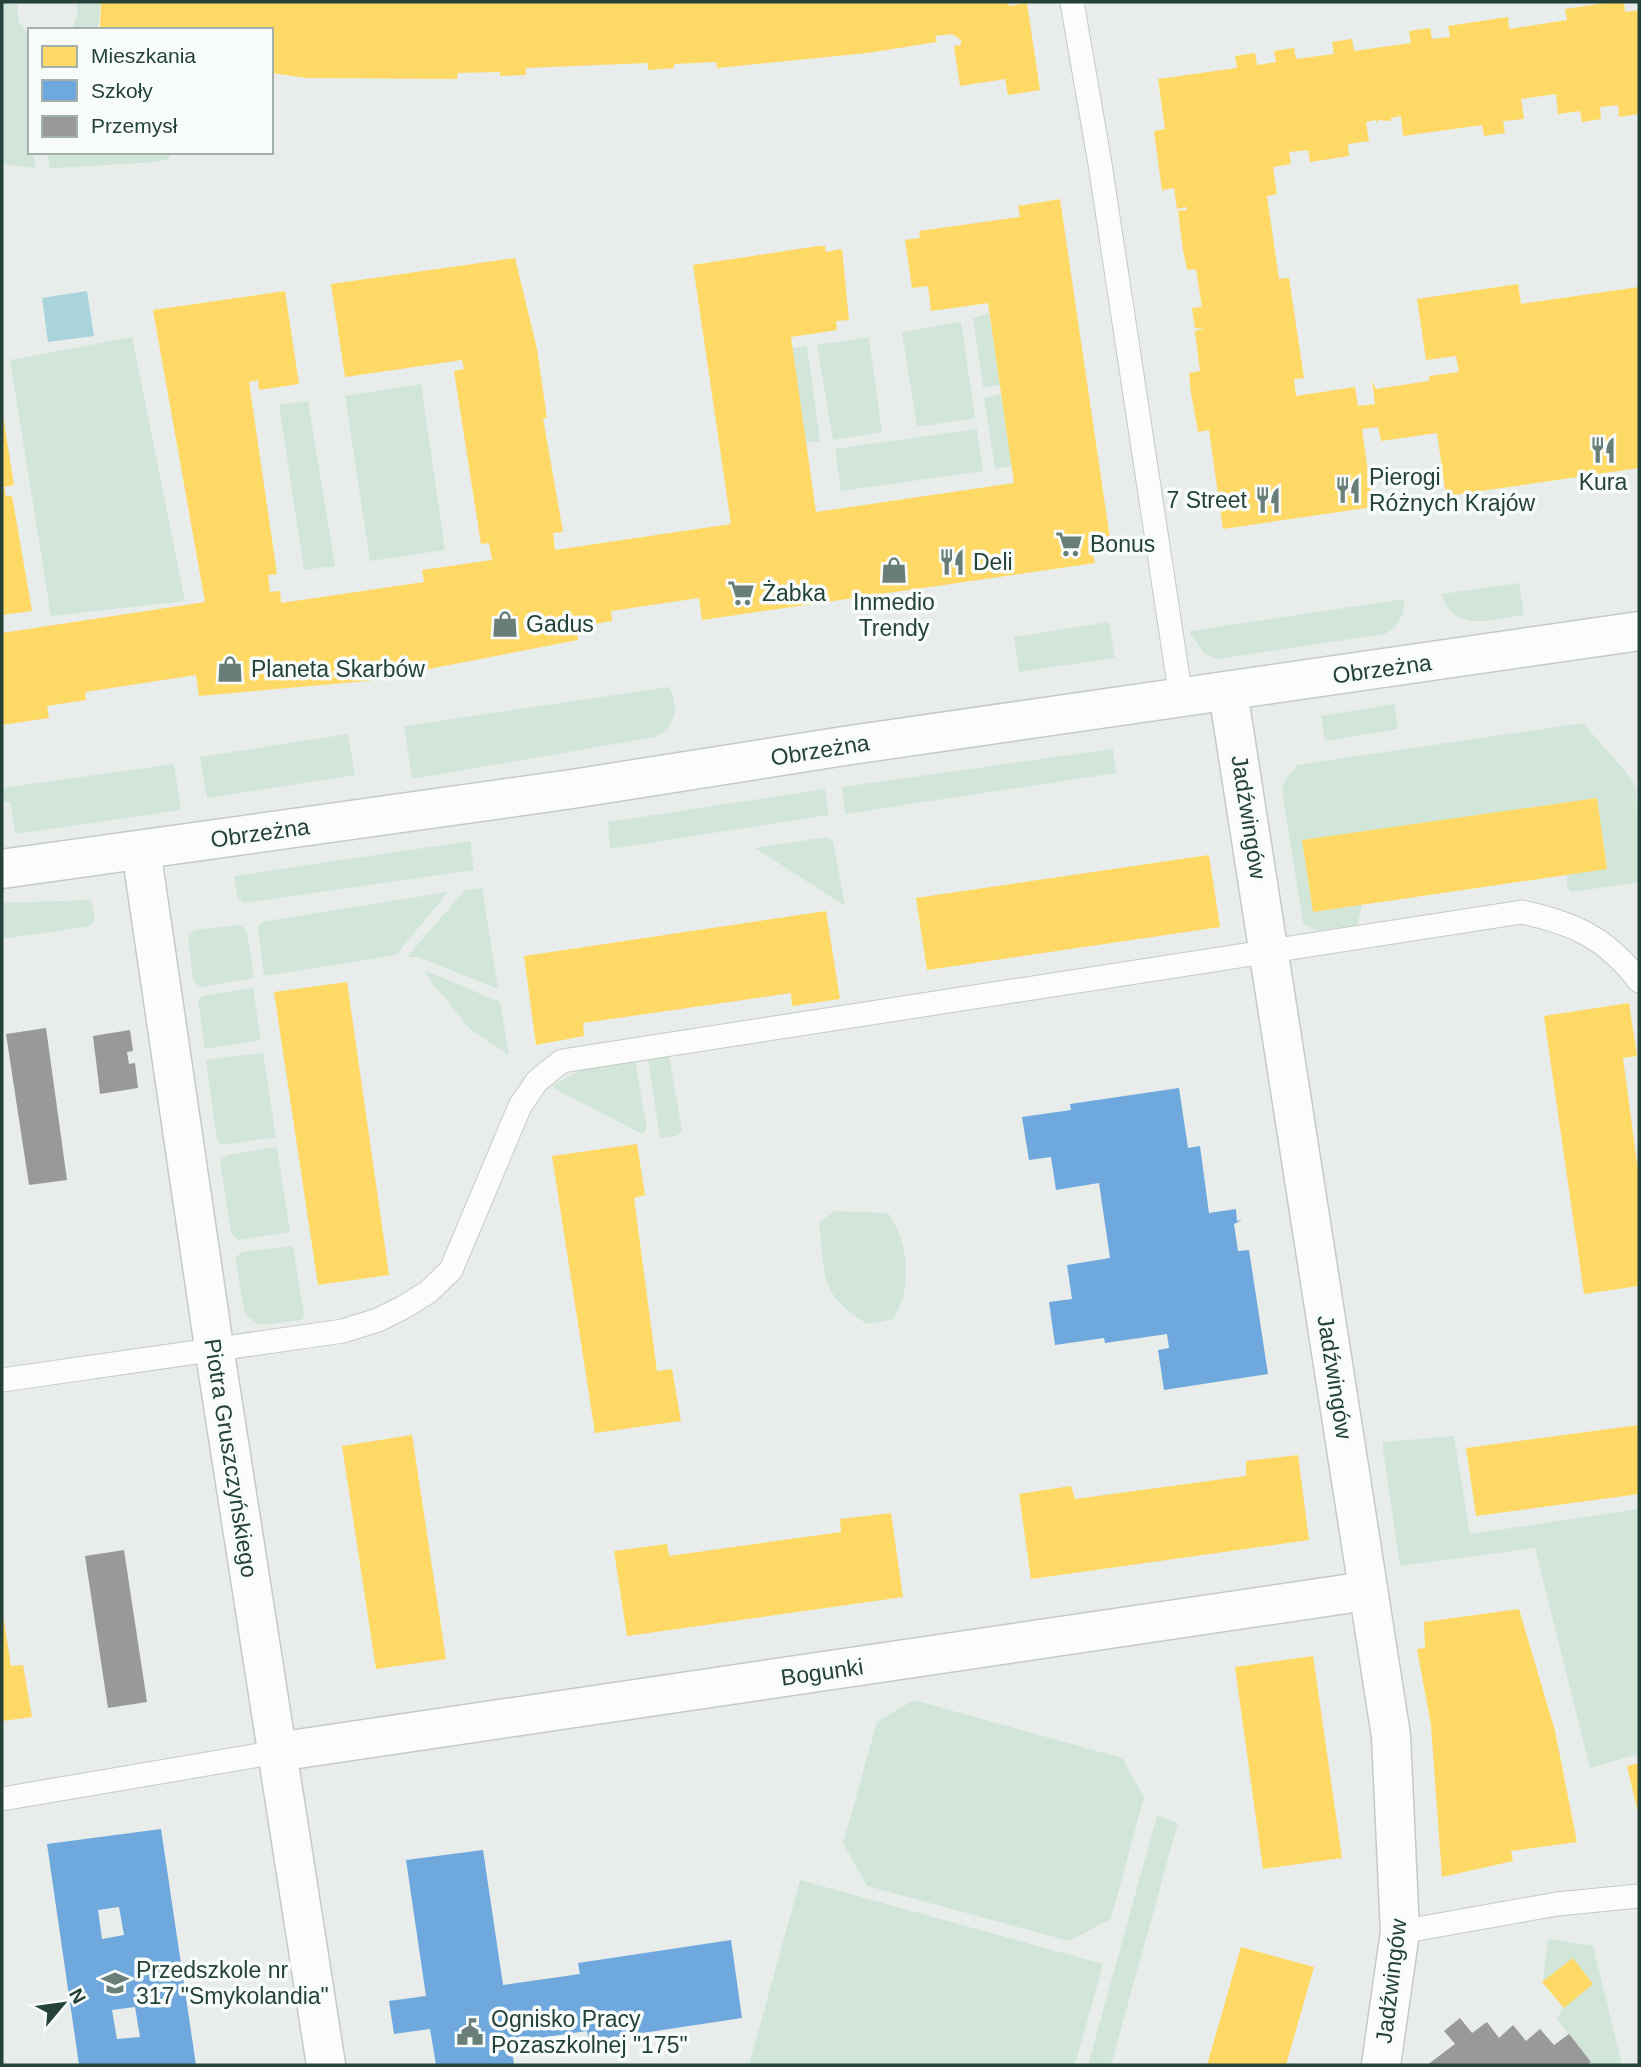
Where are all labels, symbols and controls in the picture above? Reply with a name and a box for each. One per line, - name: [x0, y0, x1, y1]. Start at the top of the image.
- legend: [28, 28, 273, 154]
- text: Mieszkania: [91, 44, 196, 67]
- text: Szkoły: [91, 79, 153, 102]
- text: Przemysł: [91, 114, 178, 137]
- restaurant icon: Kura: [1588, 435, 1618, 465]
- place label: Pierogi Różnych Krajów: [1369, 464, 1536, 516]
- place label: Kura: [1579, 469, 1627, 495]
- restaurant icon: Pierogi Różnych Krajów: [1333, 475, 1363, 505]
- restaurant icon: 7 Street: [1253, 485, 1283, 515]
- place label: 7 Street: [1166, 487, 1248, 513]
- supermarket icon: Bonus: [1054, 529, 1084, 559]
- place label: Bonus: [1090, 531, 1155, 557]
- restaurant icon: Deli: [937, 547, 967, 577]
- place label: Deli: [973, 549, 1013, 575]
- shop icon: Inmedio Trendy: [879, 555, 909, 585]
- supermarket icon: Żabka: [726, 578, 756, 608]
- place label: Żabka: [762, 580, 826, 606]
- place label: Inmedio Trendy: [853, 589, 935, 641]
- shop icon: Gadus: [490, 609, 520, 639]
- place label: Gadus: [526, 611, 594, 637]
- street label: Obrzeżna: [1331, 649, 1433, 689]
- shop icon: Planeta Skarbów: [215, 654, 245, 684]
- place label: Planeta Skarbów: [251, 656, 425, 682]
- street label: Obrzeżna: [769, 729, 871, 771]
- street label: Jadźwingów: [1226, 753, 1272, 881]
- street label: Obrzeżna: [209, 813, 311, 853]
- street label: Jadźwingów: [1312, 1313, 1358, 1441]
- street label: Piotra Gruszczyńskiego: [199, 1337, 263, 1579]
- street label: Bogunki: [779, 1653, 865, 1691]
- street label: Jadźwingów: [1370, 1917, 1412, 2045]
- place label: Przedszkole nr 317 "Smykolandia": [136, 1957, 329, 2009]
- school or university icon: Przedszkole nr 317 "Smykolandia": [100, 1968, 130, 1998]
- north arrow: [28, 1969, 98, 2039]
- text: N: [65, 1985, 90, 2007]
- place label: Ognisko Pracy Pozaszkolnej "175": [491, 2006, 688, 2058]
- public building icon: Ognisko Pracy Pozaszkolnej "175": [455, 2017, 485, 2047]

